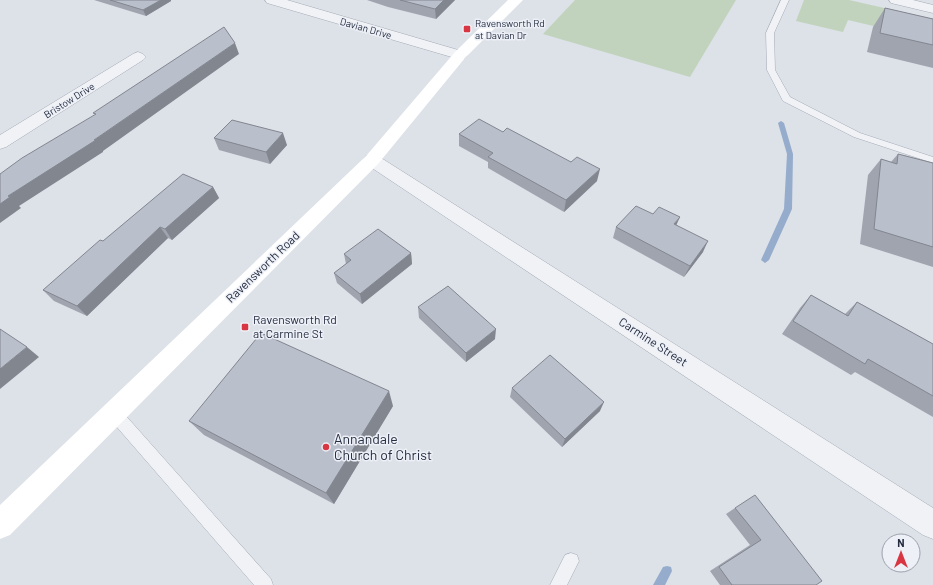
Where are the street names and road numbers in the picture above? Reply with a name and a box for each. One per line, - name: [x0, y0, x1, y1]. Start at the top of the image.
- street label: Davian Drive: [339, 15, 393, 41]
- street label: Bristow Drive: [41, 80, 97, 120]
- street label: Ravensworth Road: [223, 228, 302, 305]
- street label: Carmine Street: [617, 314, 690, 368]

